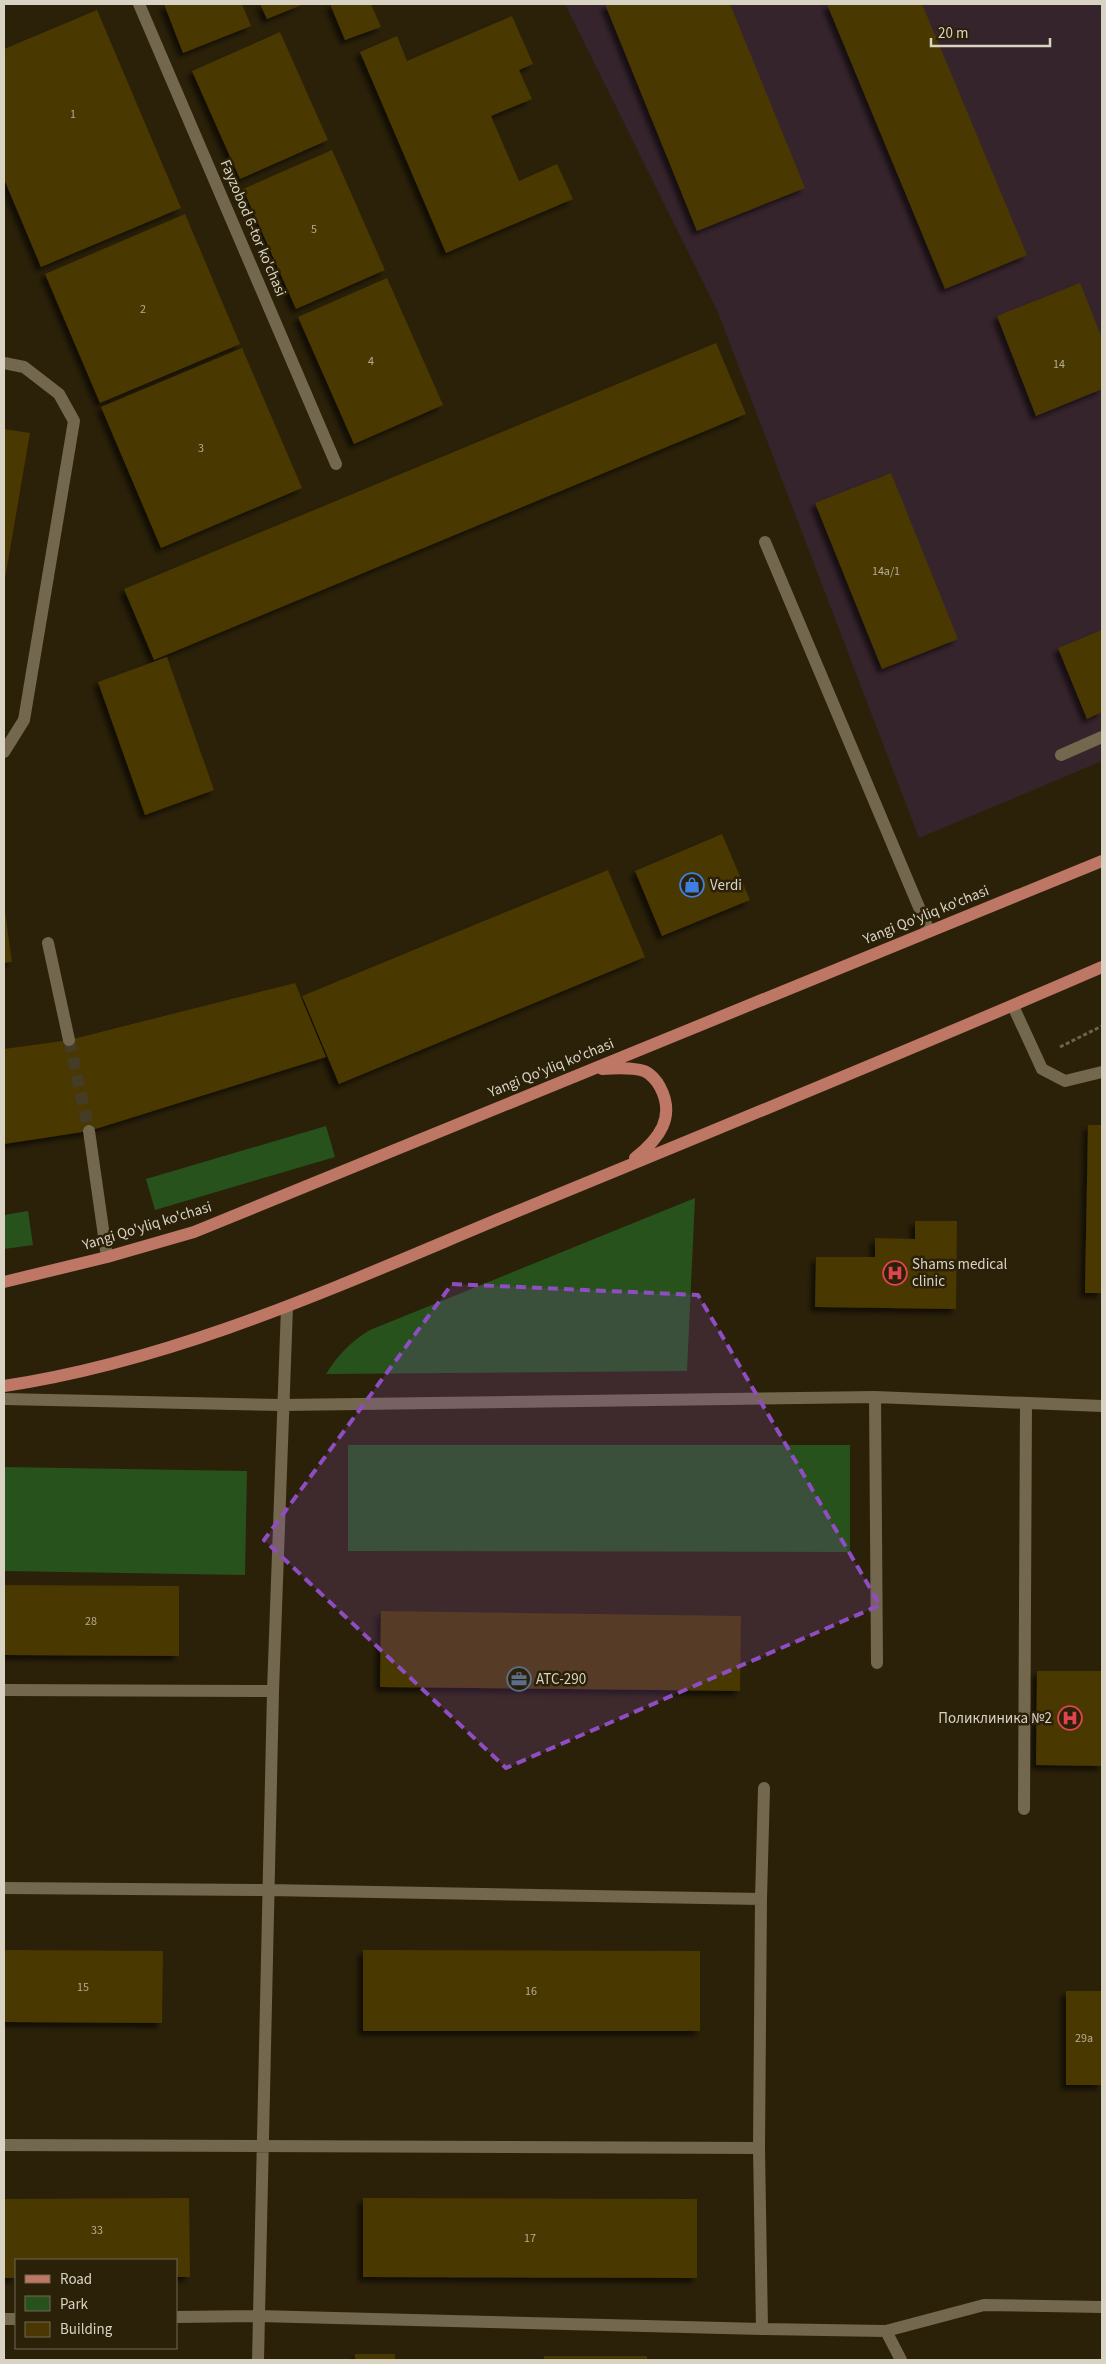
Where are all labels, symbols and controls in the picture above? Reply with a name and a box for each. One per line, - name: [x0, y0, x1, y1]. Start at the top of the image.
- scale bar: [931, 15, 1050, 47]
- text: 20 m: [938, 23, 968, 44]
- house number: 1: [70, 106, 76, 123]
- street label: Fayzobod 6-tor ko'chasi: [215, 156, 291, 300]
- house number: 5: [311, 221, 317, 238]
- house number: 2: [140, 301, 146, 318]
- house number: 4: [368, 353, 374, 370]
- house number: 14: [1053, 356, 1065, 373]
- house number: 3: [198, 440, 204, 457]
- house number: 14a/1: [872, 563, 900, 580]
- shop icon: Verdi: [679, 872, 705, 898]
- place label: Verdi: [710, 875, 742, 896]
- street label: Yangi Qo'yliq ko'chasi: [859, 880, 992, 950]
- street label: Yangi Qo'yliq ko'chasi: [484, 1033, 617, 1103]
- street label: Yangi Qo'yliq ko'chasi: [79, 1196, 214, 1256]
- place label: Shams medical clinic: [912, 1254, 1008, 1292]
- hospital icon: Shams medical clinic: [882, 1260, 908, 1286]
- house number: 28: [85, 1613, 97, 1630]
- office icon: ATC-290: [506, 1666, 532, 1692]
- place label: ATC-290: [536, 1669, 586, 1690]
- hospital icon: Поликлиника №2: [1057, 1705, 1083, 1731]
- place label: Поликлиника №2: [938, 1708, 1052, 1729]
- house number: 15: [77, 1979, 89, 1996]
- house number: 16: [525, 1983, 537, 2000]
- house number: 29a: [1075, 2030, 1093, 2047]
- house number: 33: [91, 2222, 103, 2239]
- house number: 17: [524, 2230, 536, 2247]
- legend: [15, 2259, 178, 2349]
- text: Road: [60, 2269, 92, 2290]
- text: Park: [60, 2294, 89, 2315]
- text: Building: [60, 2319, 113, 2340]

